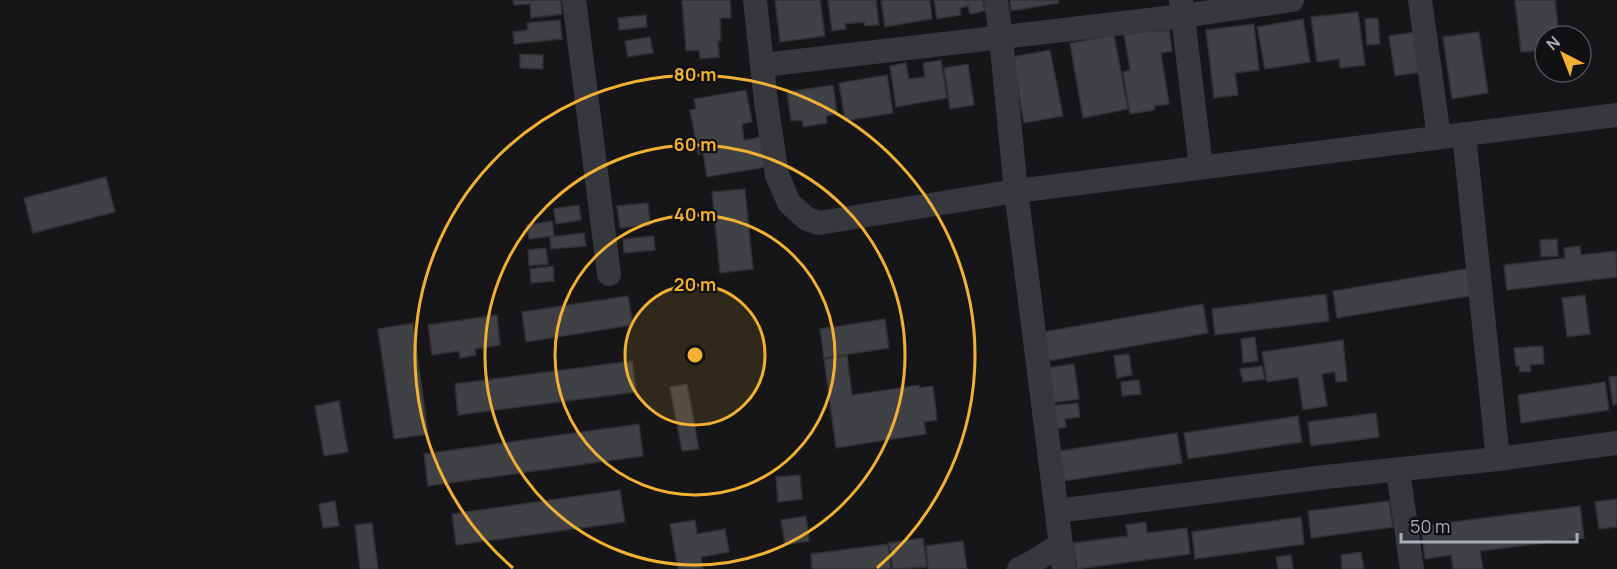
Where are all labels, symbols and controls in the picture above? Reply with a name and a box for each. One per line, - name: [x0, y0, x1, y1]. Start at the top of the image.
- north arrow: [1533, 24, 1593, 84]
- text: N: [1541, 31, 1565, 55]
- text: 80 m: [674, 62, 716, 86]
- text: 60 m: [674, 132, 716, 156]
- text: 40 m: [674, 202, 716, 226]
- text: 20 m: [674, 272, 716, 296]
- centre of rings: [685, 345, 705, 365]
- scale bar: [1401, 506, 1576, 544]
- text: 50 m: [1410, 514, 1450, 538]

